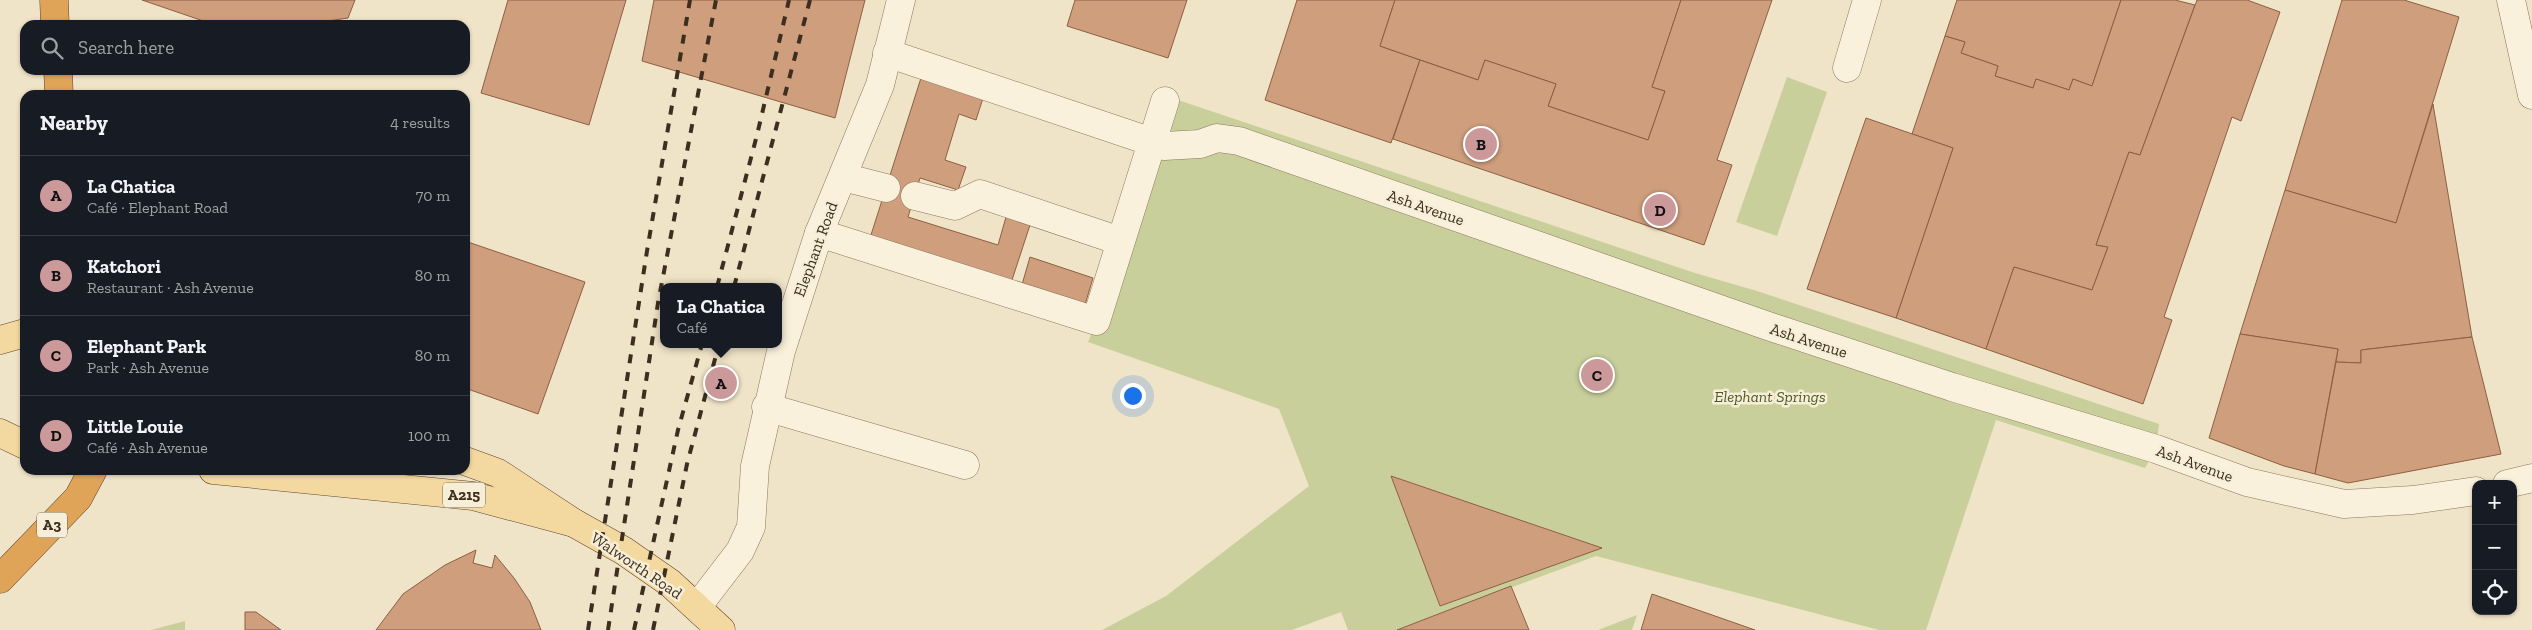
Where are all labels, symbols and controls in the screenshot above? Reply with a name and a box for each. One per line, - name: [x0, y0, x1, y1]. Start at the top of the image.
- search box: [20, 20, 470, 75]
- icon: search: [38, 34, 66, 62]
- text: Search here: [78, 36, 174, 59]
- text: Nearby: [40, 110, 108, 135]
- text: 4 results: [390, 113, 450, 132]
- pin: B: [1465, 125, 1497, 163]
- text: La Chatica: [87, 175, 175, 198]
- street label: Ash Avenue: [1385, 185, 1467, 229]
- text: A: [51, 186, 62, 205]
- text: 70 m: [416, 186, 450, 205]
- pin: D: [1644, 191, 1676, 229]
- text: Café · Elephant Road: [87, 198, 228, 217]
- street label: Elephant Road: [789, 199, 842, 299]
- text: Katchori: [87, 255, 161, 278]
- text: B: [51, 266, 61, 285]
- text: 80 m: [415, 266, 450, 285]
- text: Restaurant · Ash Avenue: [87, 278, 254, 297]
- popup: [660, 283, 782, 348]
- text: La Chatica: [677, 295, 765, 318]
- text: Café: [677, 318, 707, 337]
- street label: Ash Avenue: [1768, 319, 1850, 362]
- text: Elephant Park: [87, 335, 206, 358]
- text: C: [51, 346, 61, 365]
- text: 80 m: [415, 346, 450, 365]
- pin: C: [1581, 356, 1613, 394]
- text: Park · Ash Avenue: [87, 358, 209, 377]
- pin: A: [705, 364, 737, 402]
- your location: [1120, 383, 1146, 409]
- park label: Elephant Springs: [1714, 387, 1826, 406]
- text: Little Louie: [87, 415, 183, 438]
- text: D: [50, 426, 62, 445]
- text: 100 m: [408, 426, 450, 445]
- text: Café · Ash Avenue: [87, 438, 208, 457]
- street label: Ash Avenue: [2154, 441, 2236, 486]
- map controls: [2472, 480, 2517, 615]
- button: +: [2472, 480, 2517, 525]
- road number: A215: [443, 482, 485, 508]
- road number: A3: [37, 512, 67, 538]
- button: −: [2472, 525, 2517, 570]
- street label: Walworth Road: [588, 528, 686, 603]
- button: locate: [2472, 570, 2517, 615]

